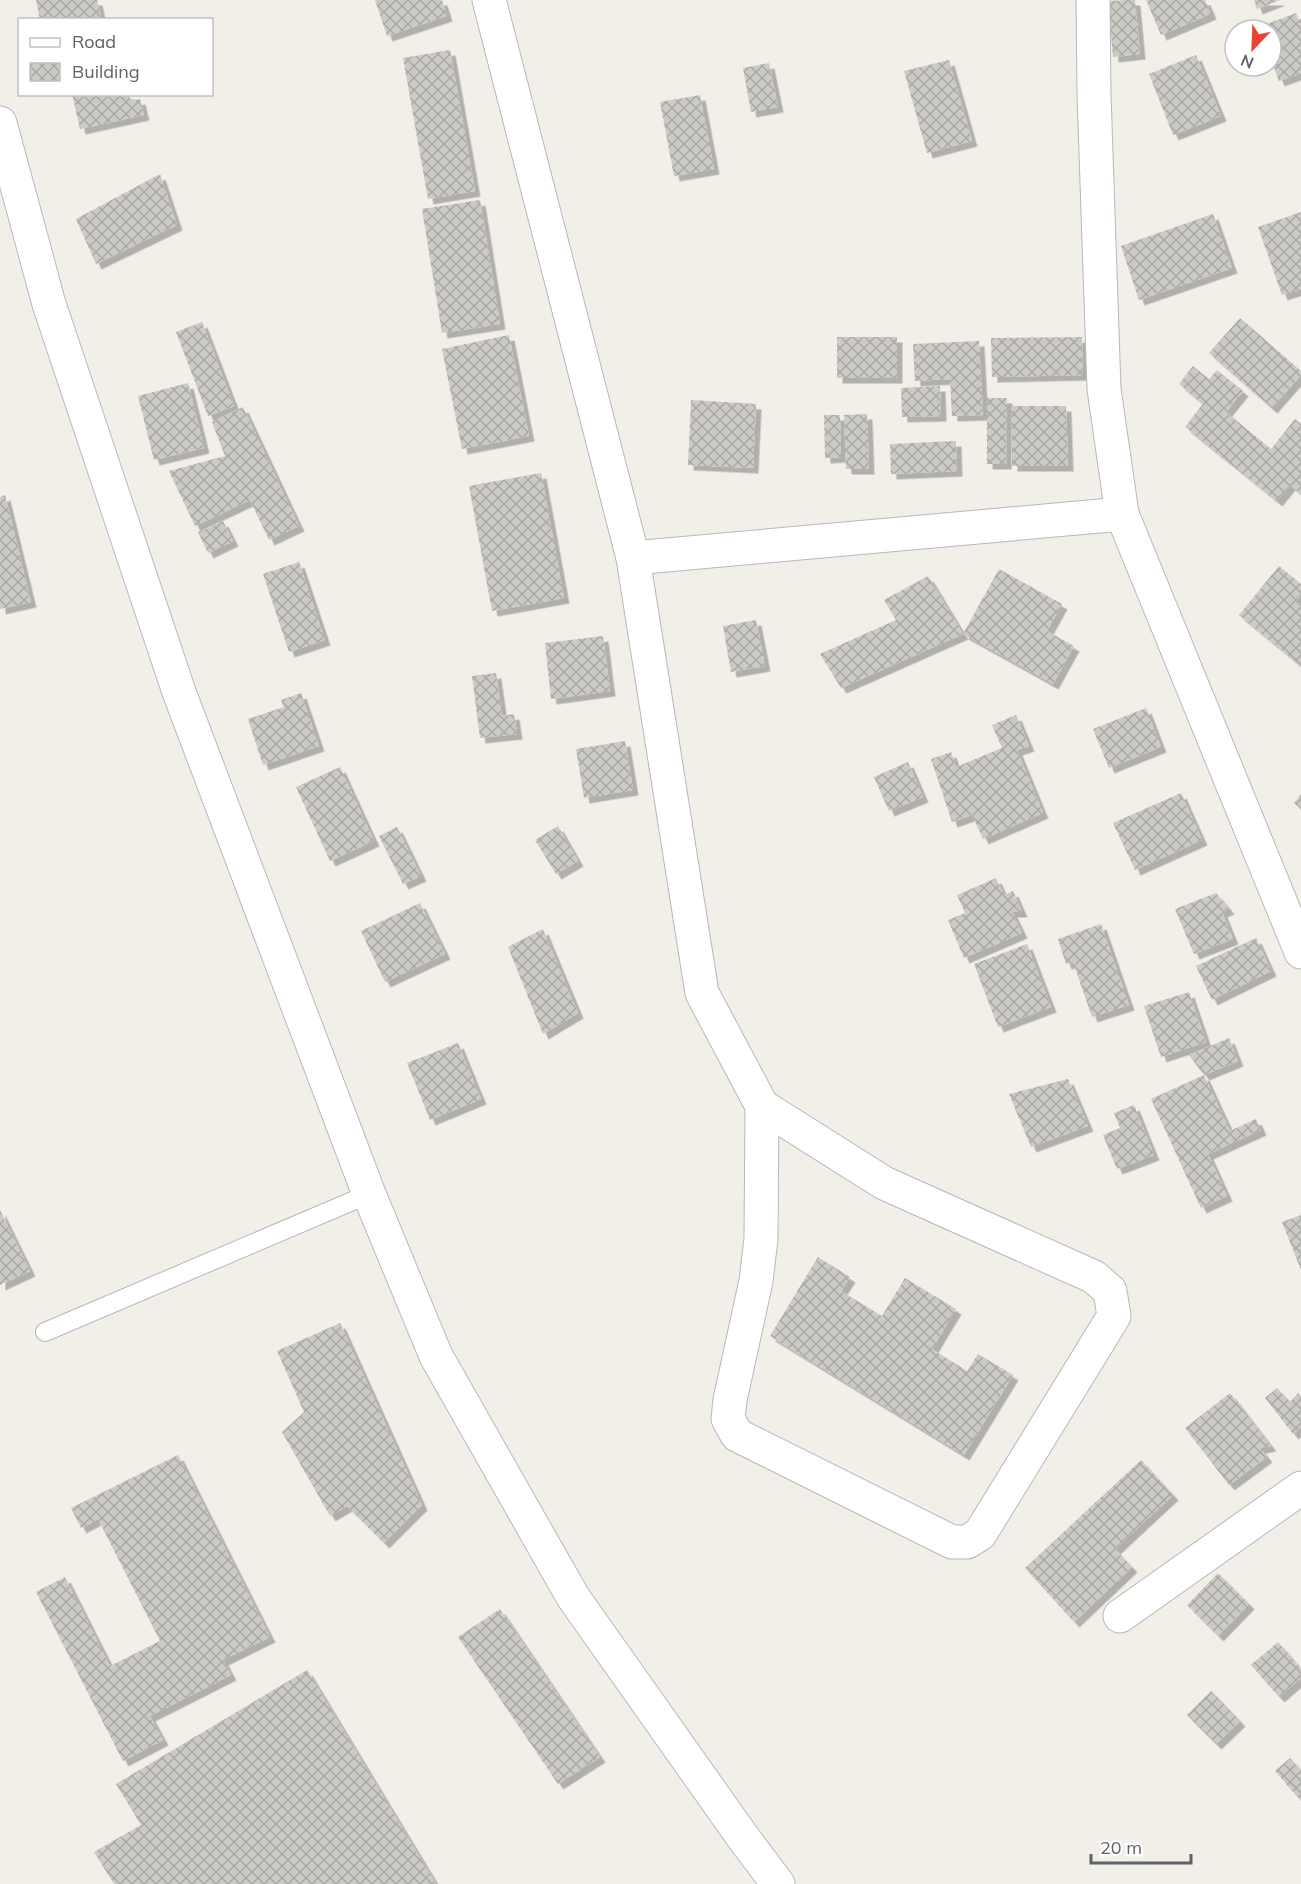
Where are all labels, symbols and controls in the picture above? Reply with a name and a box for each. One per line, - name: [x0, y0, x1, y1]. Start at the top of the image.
- legend: [18, 18, 213, 96]
- north arrow: [1223, 18, 1283, 78]
- text: Road: [72, 30, 116, 53]
- text: N: [1238, 50, 1257, 73]
- text: Building: [72, 60, 140, 83]
- scale bar: [1091, 1827, 1192, 1865]
- text: 20 m: [1100, 1836, 1142, 1859]

